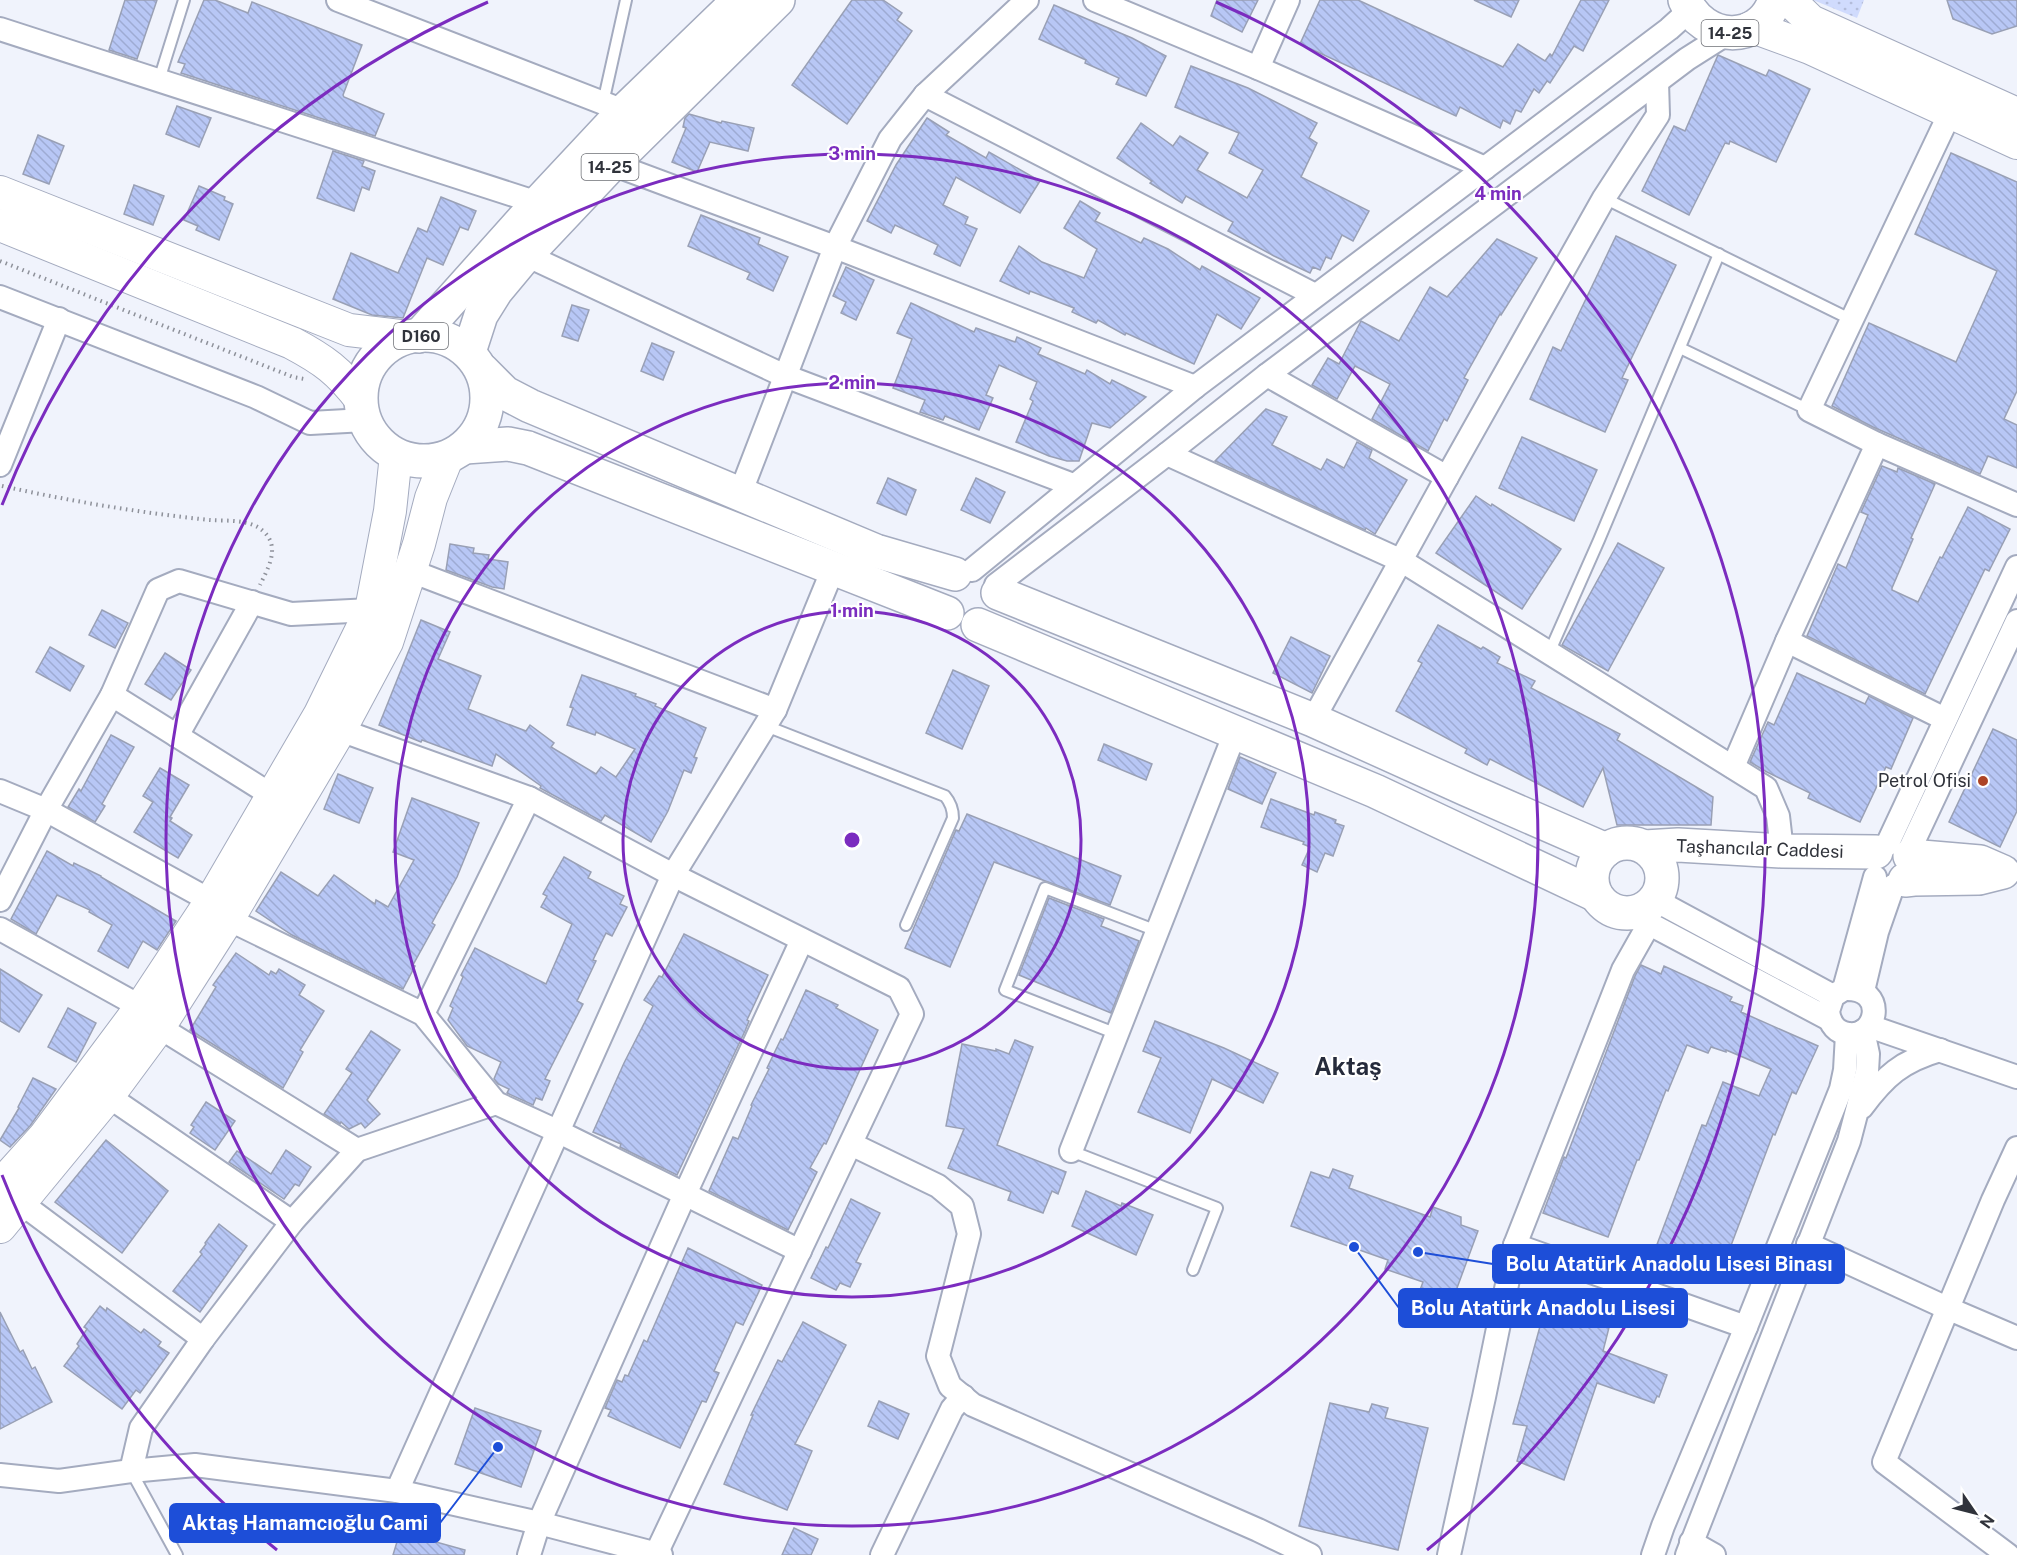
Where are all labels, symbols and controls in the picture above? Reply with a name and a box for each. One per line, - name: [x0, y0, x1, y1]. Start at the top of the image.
- road number: 14-25: [1702, 20, 1758, 46]
- text: 3 min: [828, 143, 876, 164]
- road number: 14-25: [582, 154, 638, 180]
- text: 4 min: [1474, 183, 1522, 204]
- road number: D160: [394, 323, 448, 349]
- text: 2 min: [828, 372, 876, 393]
- text: 1 min: [830, 600, 874, 621]
- place label: Petrol Ofisi: [1878, 770, 1971, 791]
- marker: Petrol Ofisi: [1976, 774, 1990, 788]
- centre of rings: [842, 830, 862, 850]
- street label: Taşhancılar Caddesi: [1676, 835, 1844, 862]
- district label: Aktaş: [1314, 1052, 1382, 1081]
- callout: Bolu Atatürk Anadolu Lisesi Binası: [1493, 1245, 1844, 1283]
- text: Bolu Atatürk Anadolu Lisesi Binası: [1506, 1252, 1832, 1276]
- callout: Bolu Atatürk Anadolu Lisesi: [1399, 1289, 1687, 1327]
- text: Bolu Atatürk Anadolu Lisesi: [1411, 1296, 1675, 1320]
- north arrow: [1945, 1483, 2005, 1543]
- callout: Aktaş Hamamcıoğlu Cami: [170, 1504, 440, 1542]
- text: Aktaş Hamamcıoğlu Cami: [182, 1511, 428, 1535]
- text: N: [1976, 1511, 1998, 1532]

